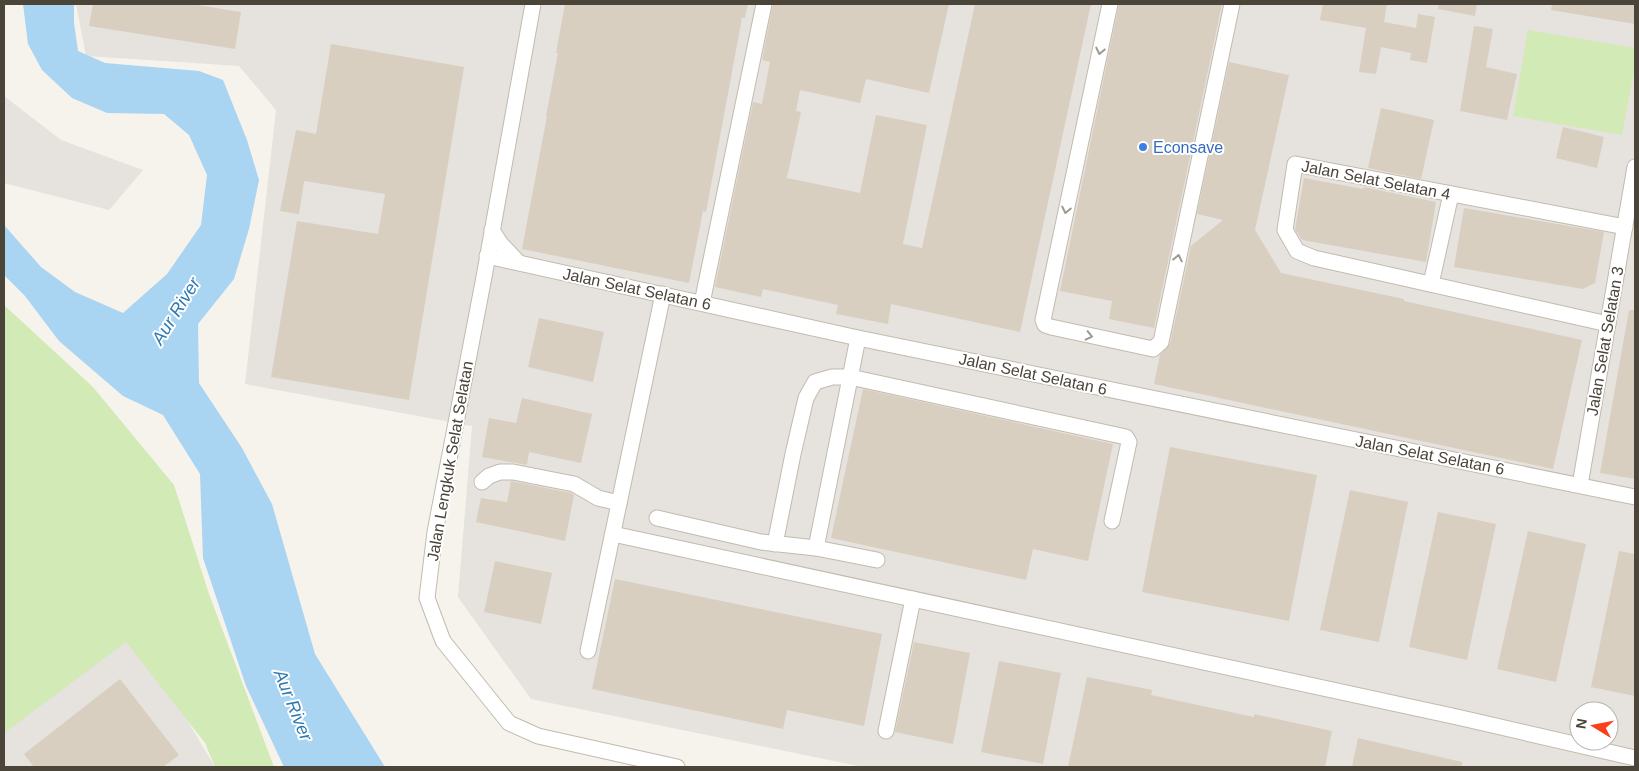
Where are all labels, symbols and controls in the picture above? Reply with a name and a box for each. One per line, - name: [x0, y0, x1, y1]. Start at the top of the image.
- one-way arrow: [1095, 47, 1105, 56]
- place label: Econsave: [1153, 139, 1223, 156]
- marker: Econsave: [1137, 141, 1149, 153]
- street label: Jalan Selat Selatan 4: [1300, 157, 1452, 203]
- one-way arrow: [1061, 206, 1072, 215]
- one-way arrow: [1172, 253, 1183, 262]
- street label: Jalan Selat Selatan 6: [561, 265, 713, 313]
- street label: Jalan Selat Selatan 3: [1583, 265, 1627, 417]
- water label: Aur River: [147, 273, 205, 349]
- one-way arrow: [1084, 330, 1093, 341]
- street label: Jalan Selat Selatan 6: [957, 350, 1109, 398]
- street label: Jalan Lengkuk Selat Selatan: [424, 360, 476, 562]
- street label: Jalan Selat Selatan 6: [1354, 432, 1506, 478]
- water label: Aur River: [269, 666, 317, 744]
- north arrow: [1569, 701, 1619, 751]
- text: N: [1572, 717, 1590, 730]

